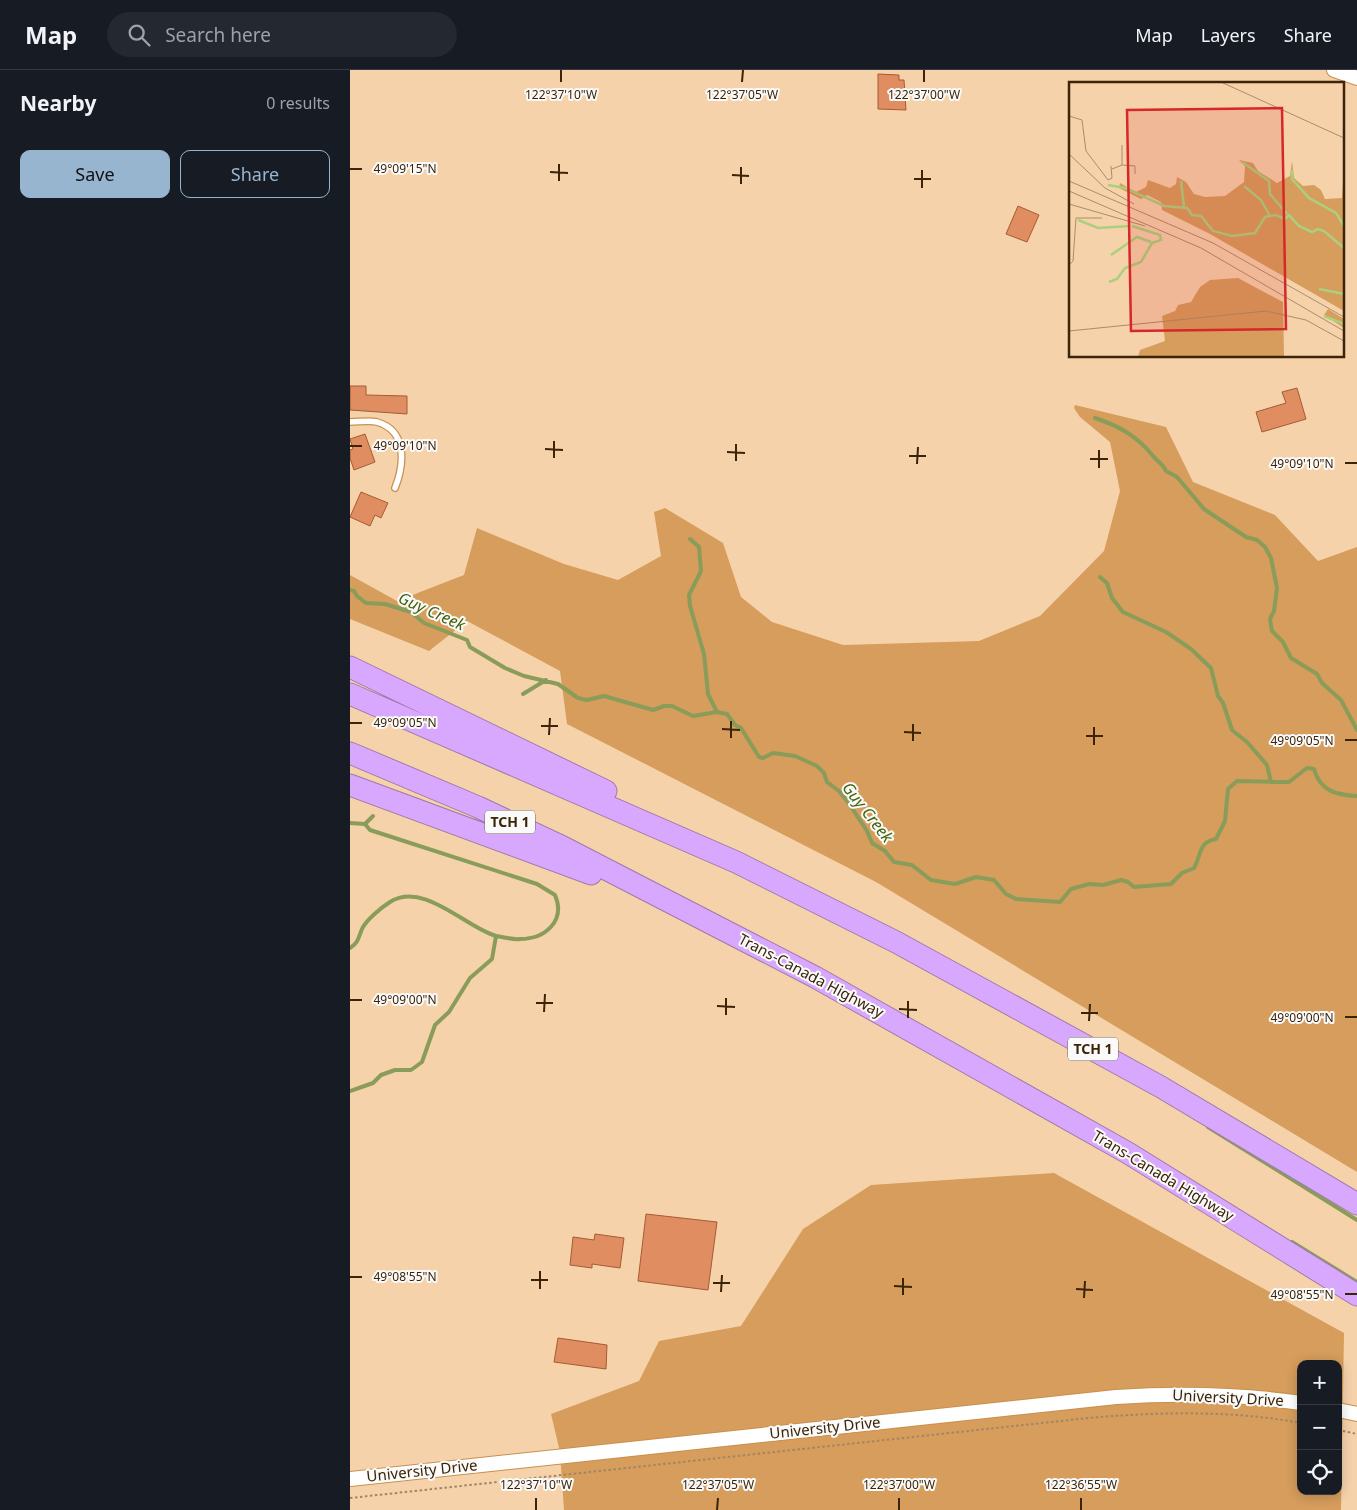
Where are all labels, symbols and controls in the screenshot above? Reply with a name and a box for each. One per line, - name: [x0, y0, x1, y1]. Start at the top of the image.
- search box: [107, 12, 457, 57]
- text: Map: [25, 18, 77, 51]
- icon: search: [125, 21, 153, 49]
- text: Search here: [165, 22, 271, 48]
- text: Map: [1135, 23, 1173, 47]
- text: Layers: [1201, 23, 1256, 47]
- text: Share: [1284, 23, 1332, 47]
- inset map: [1069, 82, 1344, 358]
- text: 122°37'10"W: [525, 86, 597, 103]
- text: 122°37'05"W: [706, 86, 778, 103]
- text: 122°37'00"W: [888, 86, 960, 103]
- text: Nearby: [20, 89, 96, 117]
- text: 0 results: [266, 92, 330, 114]
- button: Save: [20, 150, 170, 198]
- button: Share: [180, 150, 330, 198]
- text: 49°09'15"N: [373, 160, 437, 177]
- text: 49°09'10"N: [373, 437, 437, 454]
- text: 49°09'10"N: [1270, 455, 1334, 472]
- water label: Guy Creek: [395, 586, 470, 636]
- text: 49°09'05"N: [373, 714, 437, 731]
- text: 49°09'05"N: [1270, 732, 1334, 749]
- water label: Guy Creek: [837, 777, 899, 848]
- road number: TCH 1: [485, 810, 535, 834]
- street label: Trans-Canada Highway: [735, 928, 888, 1022]
- text: 49°09'00"N: [373, 991, 437, 1008]
- text: 49°09'00"N: [1270, 1009, 1334, 1026]
- road number: TCH 1: [1068, 1038, 1118, 1061]
- street label: Trans-Canada Highway: [1089, 1125, 1238, 1226]
- text: 49°08'55"N: [373, 1268, 437, 1285]
- text: 49°08'55"N: [1270, 1286, 1334, 1303]
- map controls: [1297, 1360, 1342, 1495]
- button: +: [1297, 1360, 1342, 1405]
- street label: University Drive: [1172, 1384, 1284, 1410]
- button: −: [1297, 1405, 1342, 1450]
- street label: University Drive: [768, 1411, 881, 1443]
- button: locate: [1297, 1450, 1342, 1495]
- street label: University Drive: [365, 1454, 478, 1486]
- text: 122°37'10"W: [500, 1476, 572, 1493]
- text: 122°37'05"W: [682, 1476, 754, 1493]
- text: 122°37'00"W: [863, 1476, 935, 1493]
- text: 122°36'55"W: [1045, 1476, 1117, 1493]

